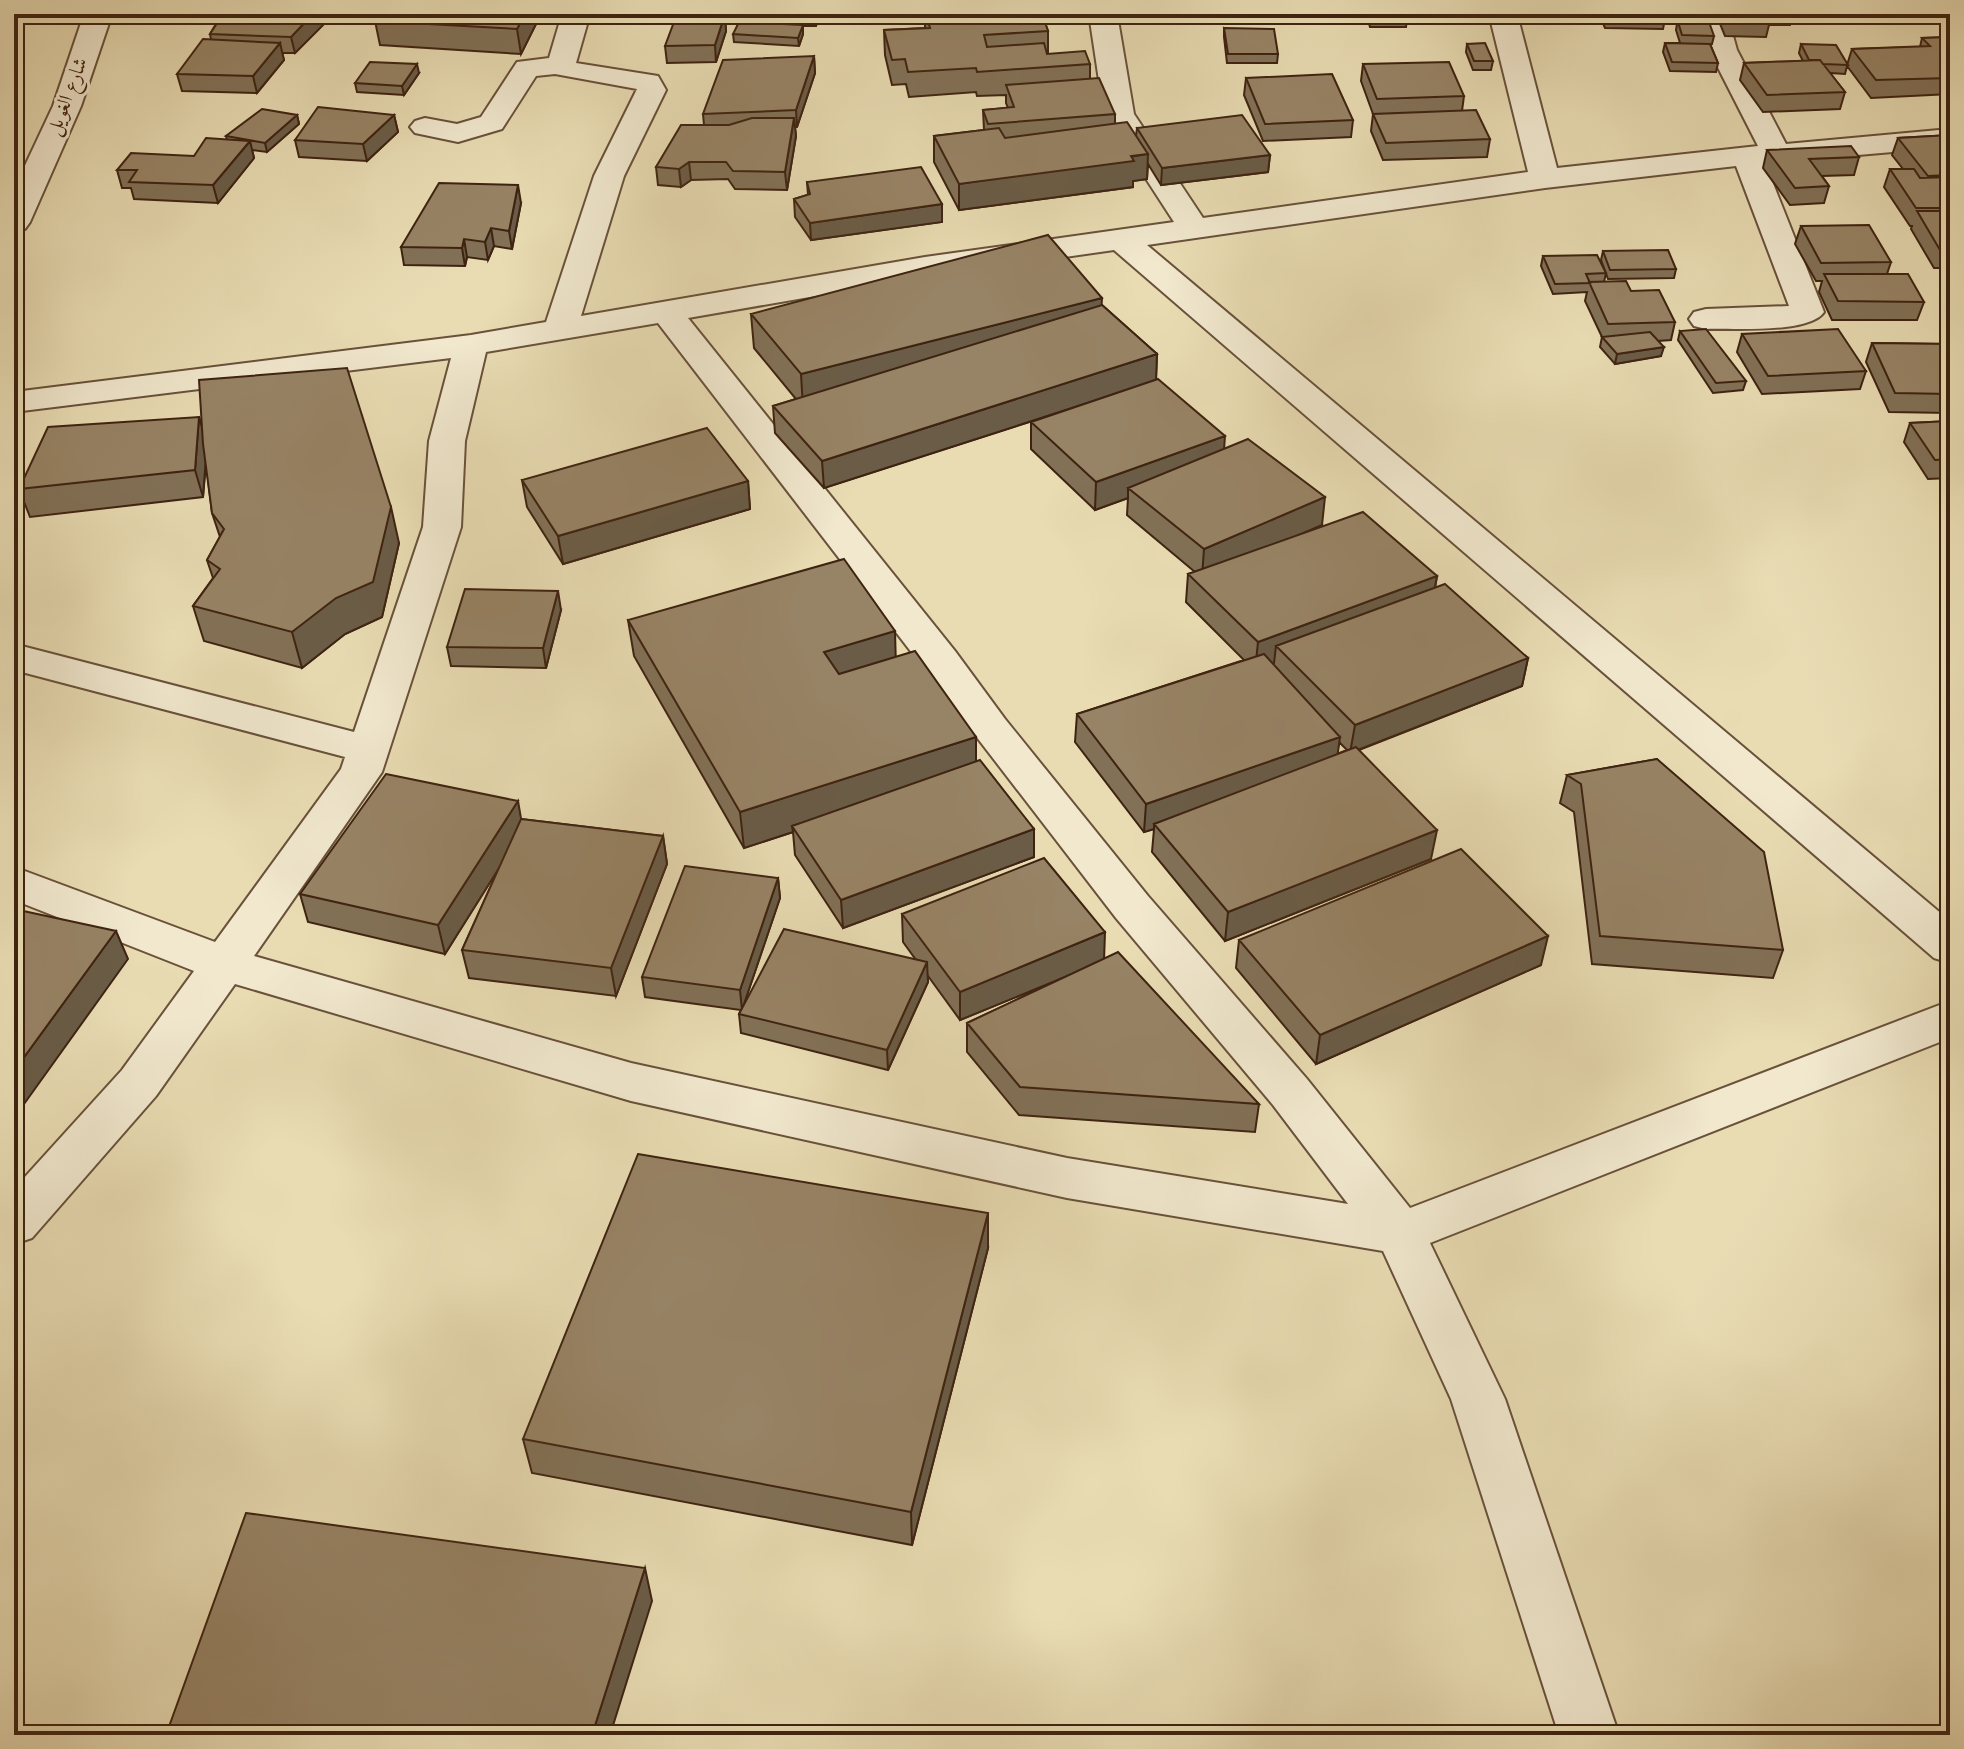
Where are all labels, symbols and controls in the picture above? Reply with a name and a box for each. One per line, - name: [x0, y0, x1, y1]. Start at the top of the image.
- street label: شارع الغويل: [44, 55, 98, 141]

